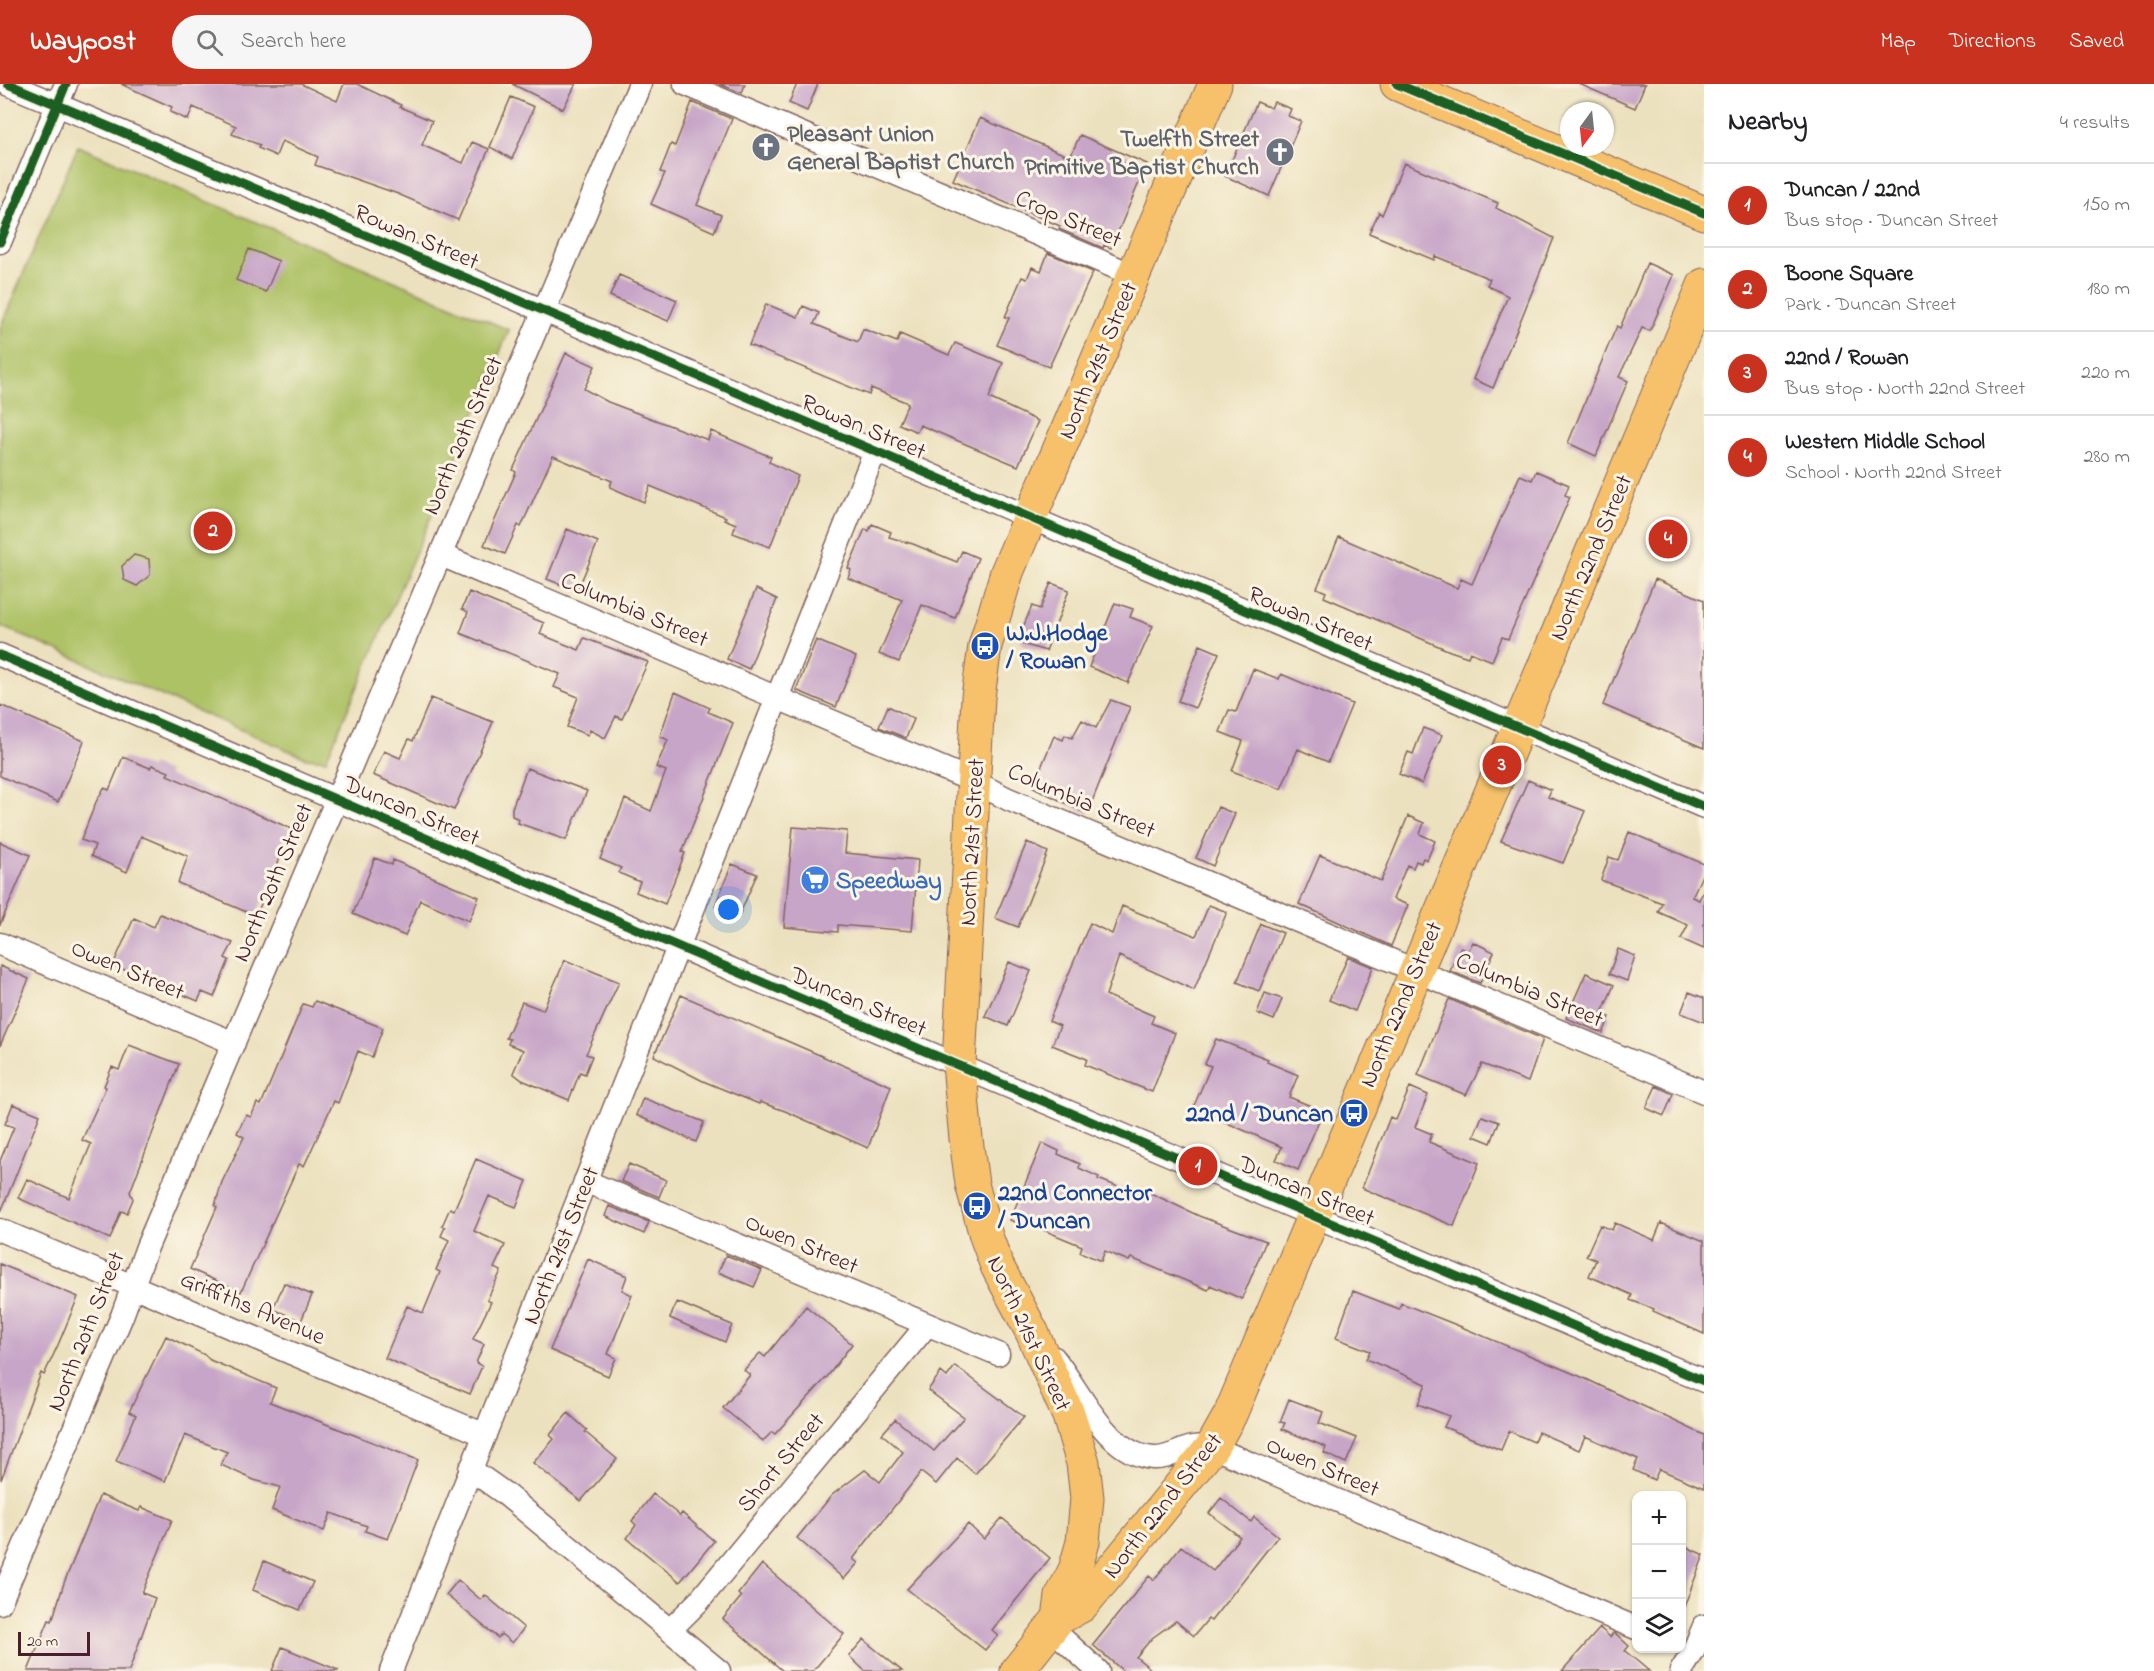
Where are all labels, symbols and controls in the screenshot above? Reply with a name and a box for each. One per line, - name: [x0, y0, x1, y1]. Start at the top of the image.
- search box: [172, 15, 592, 69]
- text: Waypost: [30, 22, 136, 63]
- icon: search: [193, 26, 226, 59]
- text: Search here: [241, 26, 346, 58]
- text: Map: [1880, 27, 1916, 57]
- text: Directions: [1949, 27, 2036, 57]
- text: Saved: [2069, 27, 2124, 57]
- north arrow: [1560, 102, 1614, 156]
- text: Nearby: [1728, 104, 1807, 142]
- text: 4 results: [2060, 109, 2130, 138]
- place label: Pleasant Union General Baptist Church: [787, 118, 1014, 181]
- place label: Twelfth Street Primitive Baptist Church: [1024, 123, 1260, 186]
- church icon: Pleasant Union General Baptist Church: [750, 131, 782, 163]
- church icon: Twelfth Street Primitive Baptist Church: [1264, 136, 1296, 168]
- text: Duncan / 22nd: [1785, 175, 1920, 207]
- street label: Crop Street: [1009, 182, 1127, 258]
- text: 1: [1744, 191, 1751, 220]
- text: 150 m: [2083, 191, 2130, 220]
- street label: Rowan Street: [348, 196, 484, 280]
- text: Bus stop · Duncan Street: [1785, 207, 1998, 236]
- text: Boone Square: [1785, 259, 1913, 291]
- text: 2: [1743, 275, 1752, 304]
- text: 180 m: [2087, 275, 2130, 304]
- street label: North 21st Street: [1050, 277, 1148, 445]
- text: Park · Duncan Street: [1785, 291, 1956, 320]
- text: 22nd / Rowan: [1785, 343, 1909, 375]
- street label: North 20th Street: [415, 351, 514, 521]
- text: 3: [1743, 359, 1752, 388]
- text: 220 m: [2081, 359, 2130, 388]
- text: Bus stop · North 22nd Street: [1785, 375, 2025, 404]
- street label: Rowan Street: [795, 386, 931, 470]
- text: Western Middle School: [1785, 427, 1985, 459]
- text: 4: [1743, 443, 1752, 472]
- text: 280 m: [2083, 443, 2130, 472]
- text: School · North 22nd Street: [1785, 459, 2002, 488]
- street label: North 22nd Street: [1542, 470, 1643, 646]
- pin: 2: [194, 508, 232, 554]
- pin: 4: [1648, 516, 1688, 562]
- street label: Columbia Street: [555, 564, 713, 658]
- street label: Rowan Street: [1242, 578, 1378, 662]
- place label: W.J.Hodge / Rowan: [1005, 617, 1109, 680]
- bus stop icon: W.J.Hodge / Rowan: [969, 630, 1001, 662]
- pin: 3: [1482, 742, 1522, 788]
- street label: Columbia Street: [1002, 755, 1160, 849]
- street label: North 21st Street: [952, 757, 995, 927]
- street label: Duncan Street: [337, 767, 485, 857]
- street label: North 20th Street: [225, 798, 324, 968]
- supermarket icon: Speedway: [799, 864, 831, 896]
- place label: Speedway: [836, 865, 942, 901]
- your location: [714, 895, 743, 924]
- street label: North 22nd Street: [1352, 917, 1453, 1093]
- street label: Owen Street: [65, 932, 189, 1011]
- street label: Columbia Street: [1450, 944, 1608, 1038]
- street label: Duncan Street: [784, 958, 932, 1048]
- bus stop icon: 22nd / Duncan: [1338, 1097, 1370, 1129]
- place label: 22nd / Duncan: [1185, 1098, 1333, 1133]
- pin: 1: [1178, 1144, 1218, 1188]
- street label: Duncan Street: [1232, 1147, 1380, 1237]
- street label: North 21st Street: [515, 1162, 610, 1330]
- place label: 22nd Connector / Duncan: [997, 1177, 1152, 1240]
- bus stop icon: 22nd Connector / Duncan: [961, 1190, 993, 1222]
- street label: Owen Street: [739, 1206, 863, 1285]
- street label: North 20th Street: [39, 1247, 135, 1417]
- street label: North 21st Street: [976, 1251, 1079, 1418]
- street label: Griffiths Avenue: [174, 1263, 330, 1356]
- street label: Short Street: [730, 1406, 834, 1521]
- street label: North 22nd Street: [1096, 1426, 1232, 1587]
- street label: Owen Street: [1260, 1429, 1384, 1508]
- map controls: [1632, 1491, 1686, 1653]
- button: +: [1632, 1491, 1686, 1545]
- button: −: [1632, 1545, 1686, 1599]
- button: layers: [1632, 1599, 1686, 1653]
- scale bar: [18, 1629, 90, 1656]
- text: 20 m: [27, 1630, 58, 1654]

